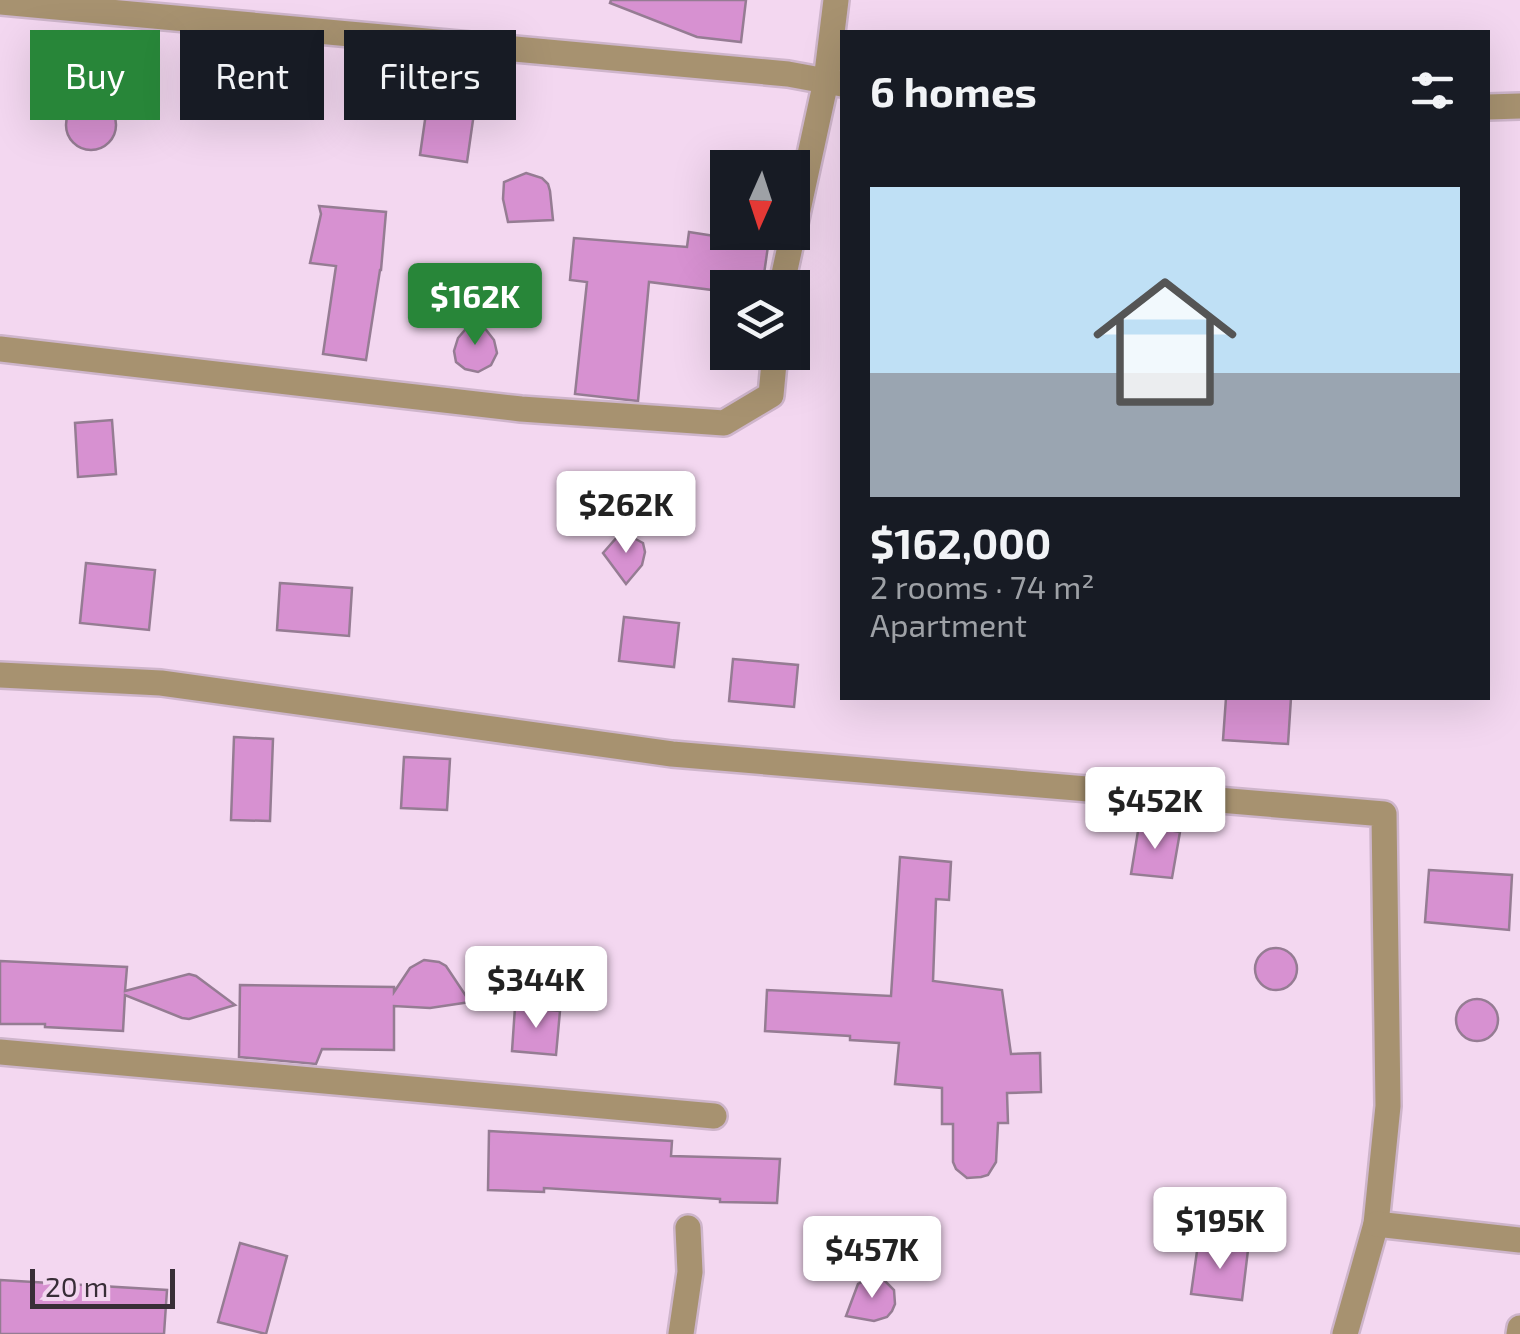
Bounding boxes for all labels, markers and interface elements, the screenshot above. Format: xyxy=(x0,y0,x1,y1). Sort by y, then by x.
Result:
chip: Buy xyxy=(30,30,160,120)
chip: Rent xyxy=(180,30,324,120)
chip: Filters xyxy=(344,30,516,120)
icon: filters xyxy=(1405,63,1460,118)
text: 6 homes xyxy=(870,65,1037,115)
north arrow xyxy=(710,150,810,250)
map controls xyxy=(710,150,810,370)
icon: home xyxy=(1075,252,1255,432)
pin: $162K xyxy=(405,263,545,348)
button: layers xyxy=(710,270,810,370)
text: $162K xyxy=(430,276,520,314)
pin: $262K xyxy=(556,471,696,556)
text: $262K xyxy=(579,484,673,522)
text: $162,000 xyxy=(870,517,1051,567)
text: 2 rooms · 74 m² xyxy=(870,567,1094,605)
text: Apartment xyxy=(870,605,1027,643)
pin: $452K xyxy=(1085,767,1225,852)
text: $452K xyxy=(1107,780,1203,818)
pin: $344K xyxy=(466,946,606,1031)
text: $344K xyxy=(487,959,585,997)
pin: $195K xyxy=(1150,1187,1290,1272)
text: $195K xyxy=(1175,1200,1265,1238)
pin: $457K xyxy=(802,1216,942,1301)
text: $457K xyxy=(825,1229,919,1267)
scale bar xyxy=(30,1264,175,1308)
text: 20 m xyxy=(45,1269,108,1303)

